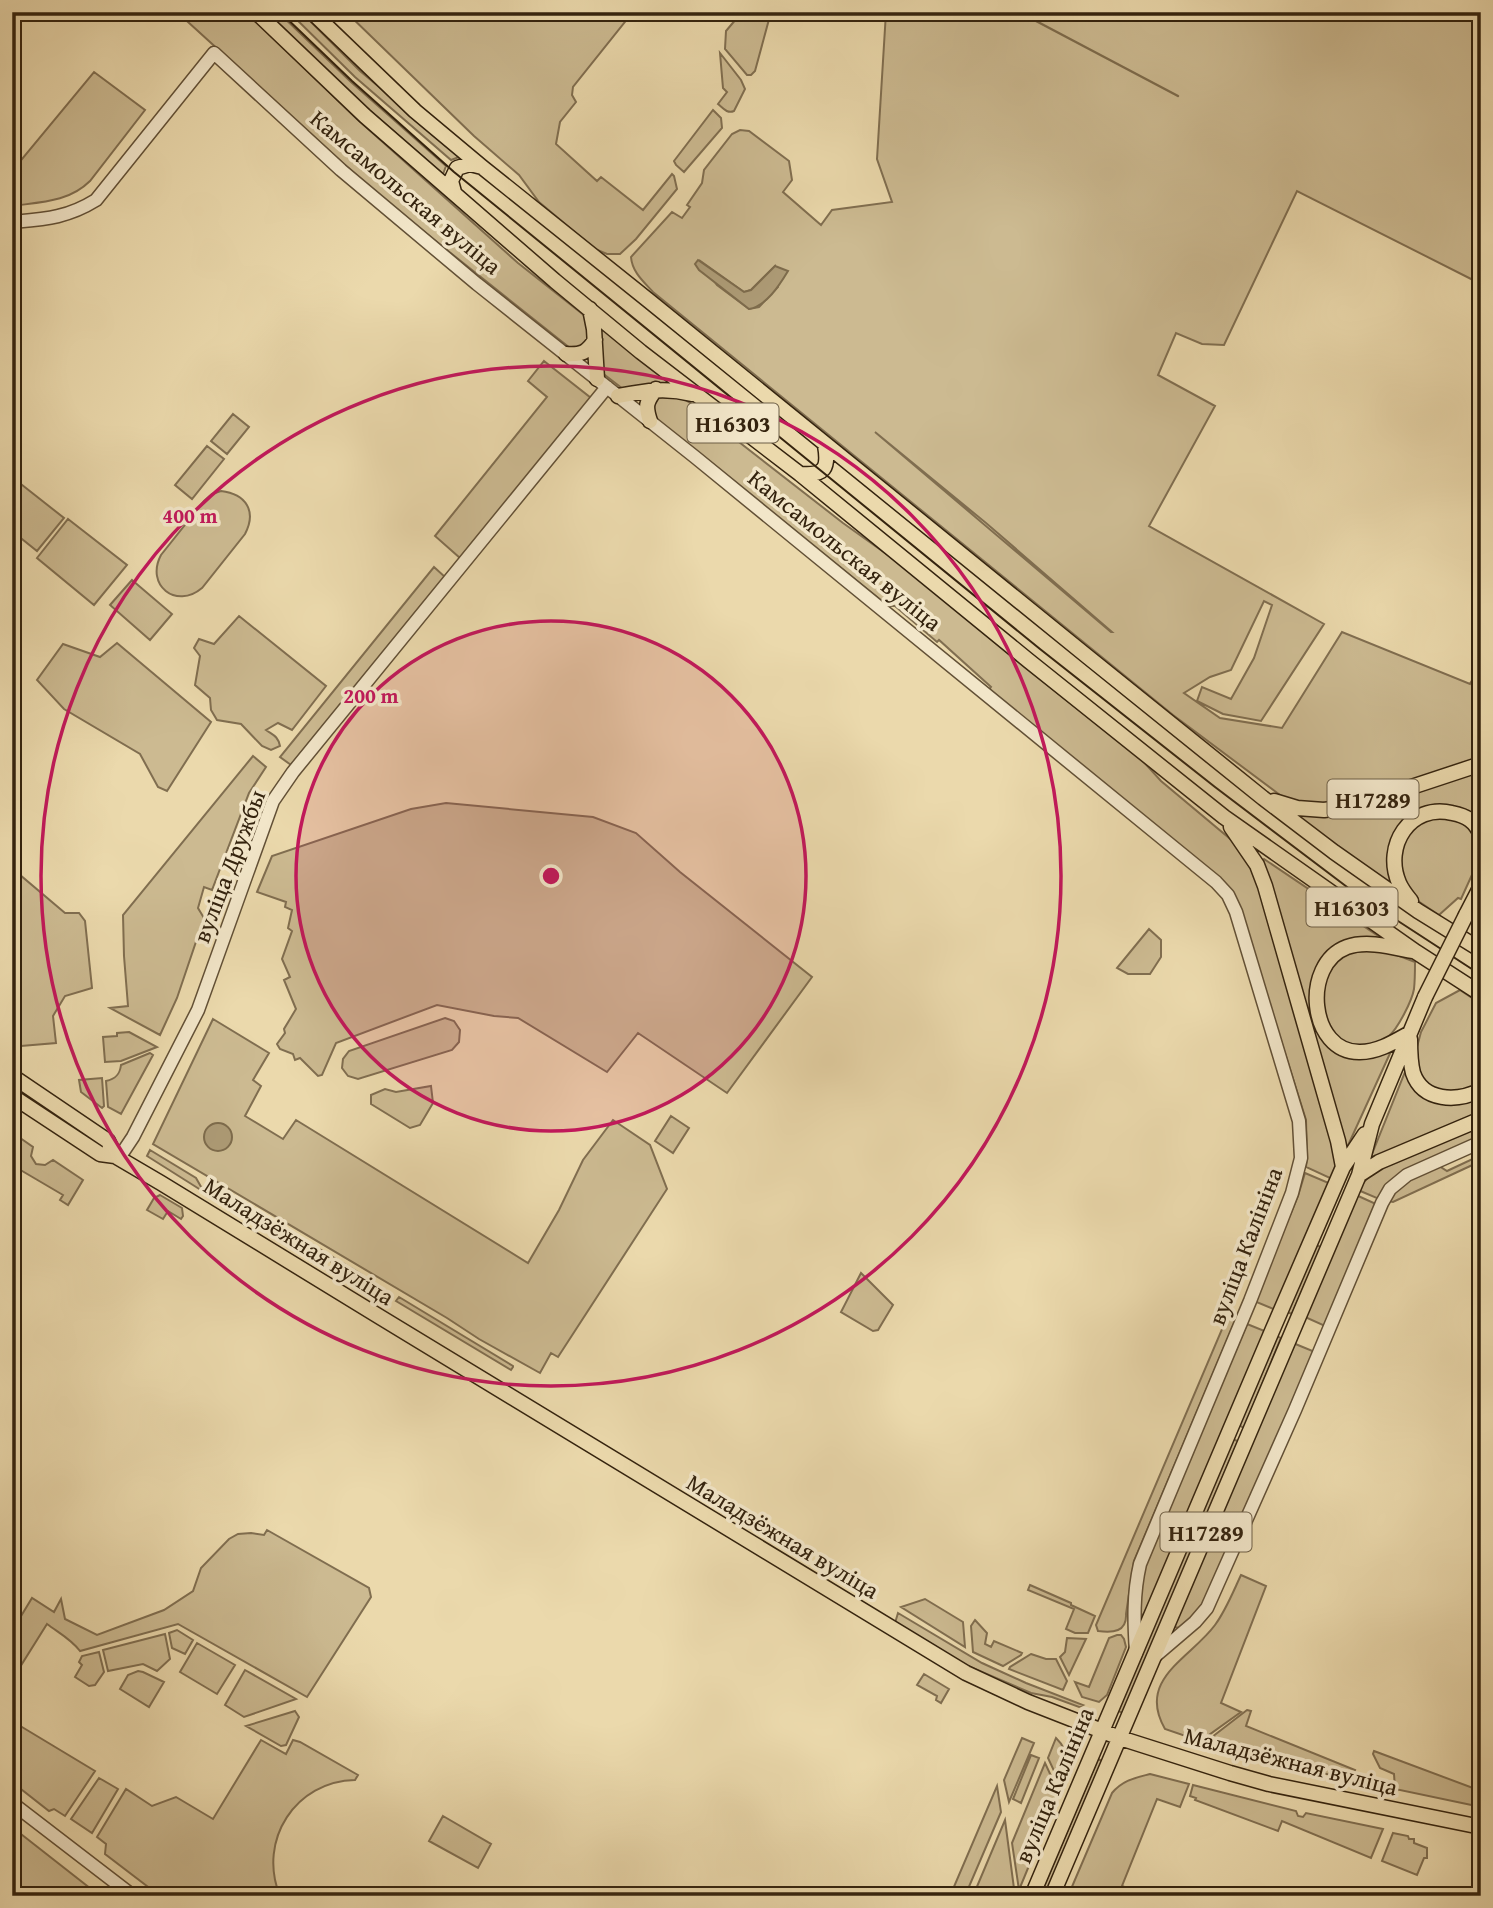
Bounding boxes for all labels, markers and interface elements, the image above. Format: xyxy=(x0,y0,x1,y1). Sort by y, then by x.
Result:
street label: Камсамольская вуліца xyxy=(303,101,510,283)
road number: Н16303 xyxy=(688,404,778,442)
street label: Камсамольская вуліца xyxy=(741,461,950,640)
text: 400 m xyxy=(162,500,218,531)
text: 200 m xyxy=(343,680,399,711)
road number: Н17289 xyxy=(1328,779,1418,818)
street label: вуліца Дружбы xyxy=(184,784,274,948)
centre of rings xyxy=(539,864,563,888)
road number: Н16303 xyxy=(1306,888,1398,926)
street label: вуліца Калініна xyxy=(1199,1162,1291,1330)
street label: Маладзёжная вуліца xyxy=(197,1168,402,1314)
street label: Маладзёжная вуліца xyxy=(680,1465,886,1608)
road number: Н17289 xyxy=(1160,1512,1252,1552)
street label: вуліца Калініна xyxy=(1005,1701,1103,1868)
street label: Маладзёжная вуліца xyxy=(1181,1718,1402,1805)

